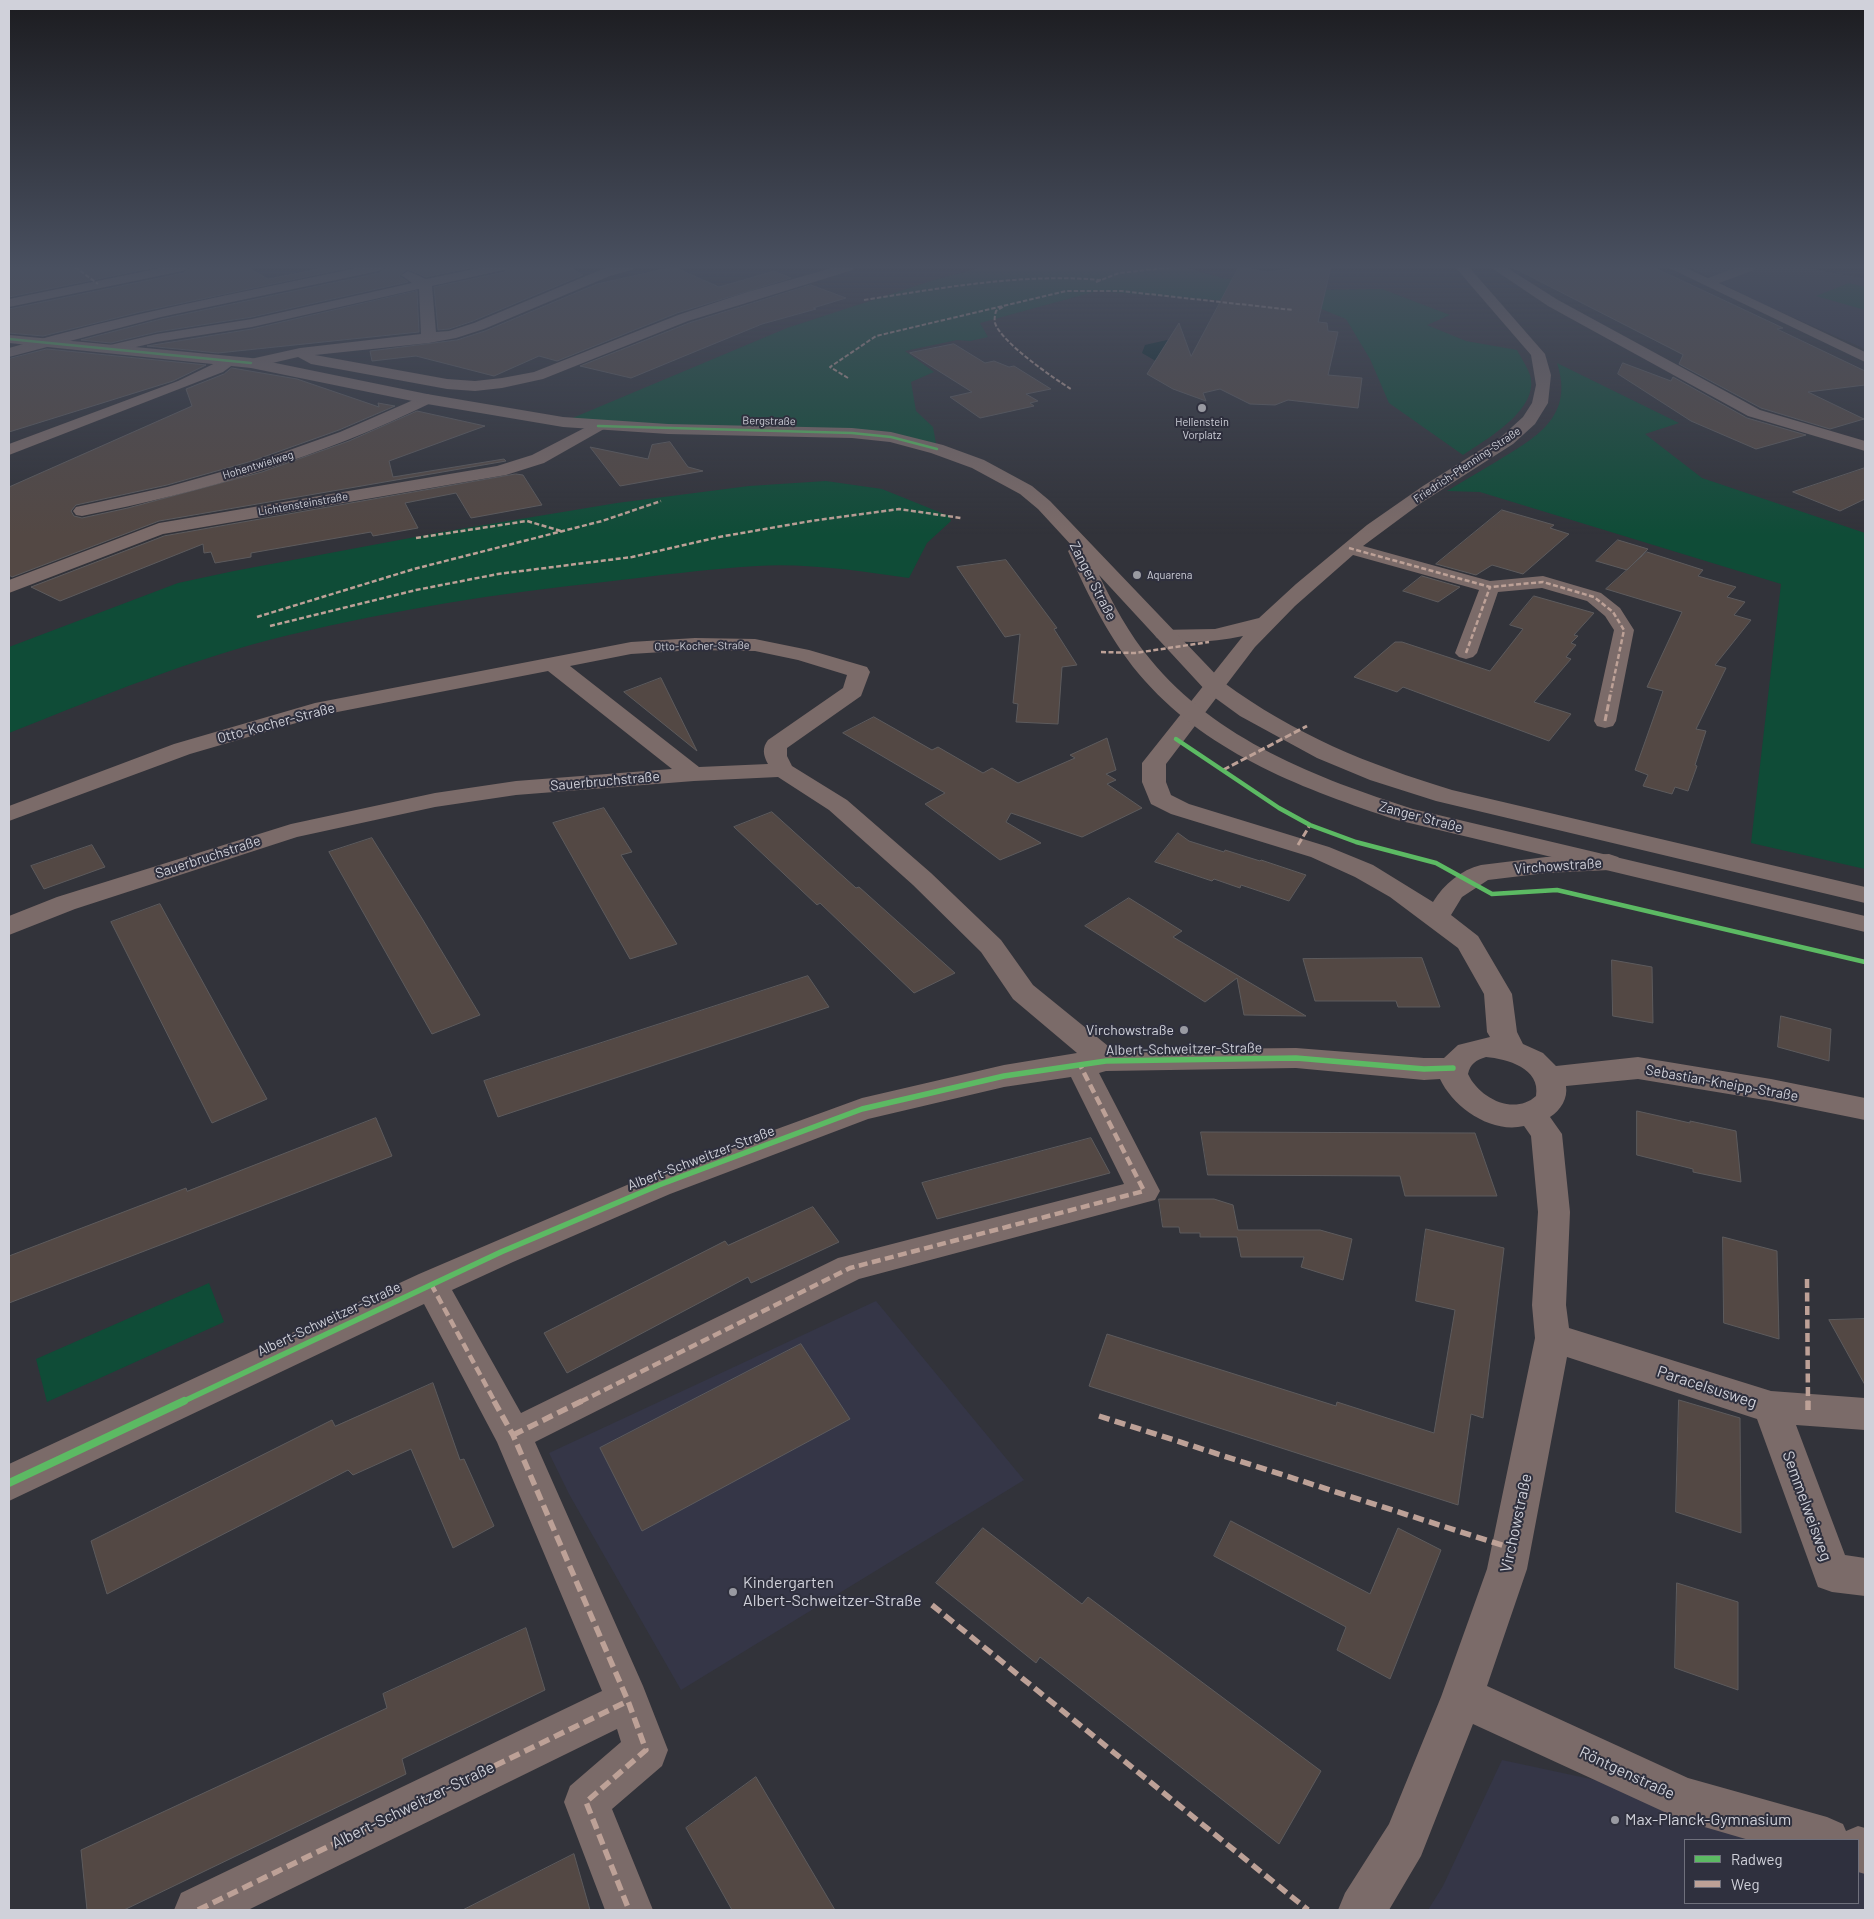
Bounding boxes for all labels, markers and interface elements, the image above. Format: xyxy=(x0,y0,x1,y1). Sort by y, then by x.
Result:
marker: Hellenstein Vorplatz xyxy=(1196,402,1208,414)
street label: Bergstraße xyxy=(742,414,796,428)
place label: Hellenstein Vorplatz xyxy=(1175,415,1229,441)
street label: Friedrich-Pfenning-Straße xyxy=(1411,424,1523,506)
street label: Hohentwielweg xyxy=(221,448,295,482)
street label: Lichtensteinstraße xyxy=(257,490,349,518)
street label: Zanger Straße xyxy=(1066,539,1120,623)
place label: Aquarena xyxy=(1147,568,1192,582)
marker: Aquarena xyxy=(1131,569,1143,581)
street label: Otto-Kocher-Straße xyxy=(654,639,750,653)
street label: Otto-Kocher-Straße xyxy=(215,699,337,747)
street label: Sauerbruchstraße xyxy=(550,768,660,794)
street label: Zanger Straße xyxy=(1377,798,1465,836)
street label: Sauerbruchstraße xyxy=(153,832,263,882)
street label: Virchowstraße xyxy=(1514,855,1602,877)
place label: Virchowstraße xyxy=(1086,1022,1174,1038)
marker: Virchowstraße xyxy=(1178,1024,1190,1036)
street label: Albert-Schweitzer-Straße xyxy=(1106,1039,1262,1059)
street label: Sebastian-Kneipp-Straße xyxy=(1644,1061,1800,1105)
street label: Albert-Schweitzer-Straße xyxy=(625,1122,777,1194)
street label: Albert-Schweitzer-Straße xyxy=(255,1278,403,1360)
street label: Paracelsusweg xyxy=(1655,1362,1759,1412)
street label: Semmelweisweg xyxy=(1778,1448,1836,1564)
street label: Virchowstraße xyxy=(1496,1472,1536,1574)
place label: Kindergarten Albert-Schweitzer-Straße xyxy=(743,1573,922,1611)
marker: Kindergarten Albert-Schweitzer-Straße xyxy=(727,1586,739,1598)
street label: Röntgenstraße xyxy=(1576,1742,1678,1804)
street label: Albert-Schweitzer-Straße xyxy=(329,1757,497,1853)
place label: Max-Planck-Gymnasium xyxy=(1625,1810,1791,1830)
marker: Max-Planck-Gymnasium xyxy=(1609,1814,1621,1826)
legend xyxy=(1684,1839,1859,1904)
text: Radweg xyxy=(1731,1850,1783,1868)
text: Weg xyxy=(1731,1875,1759,1893)

